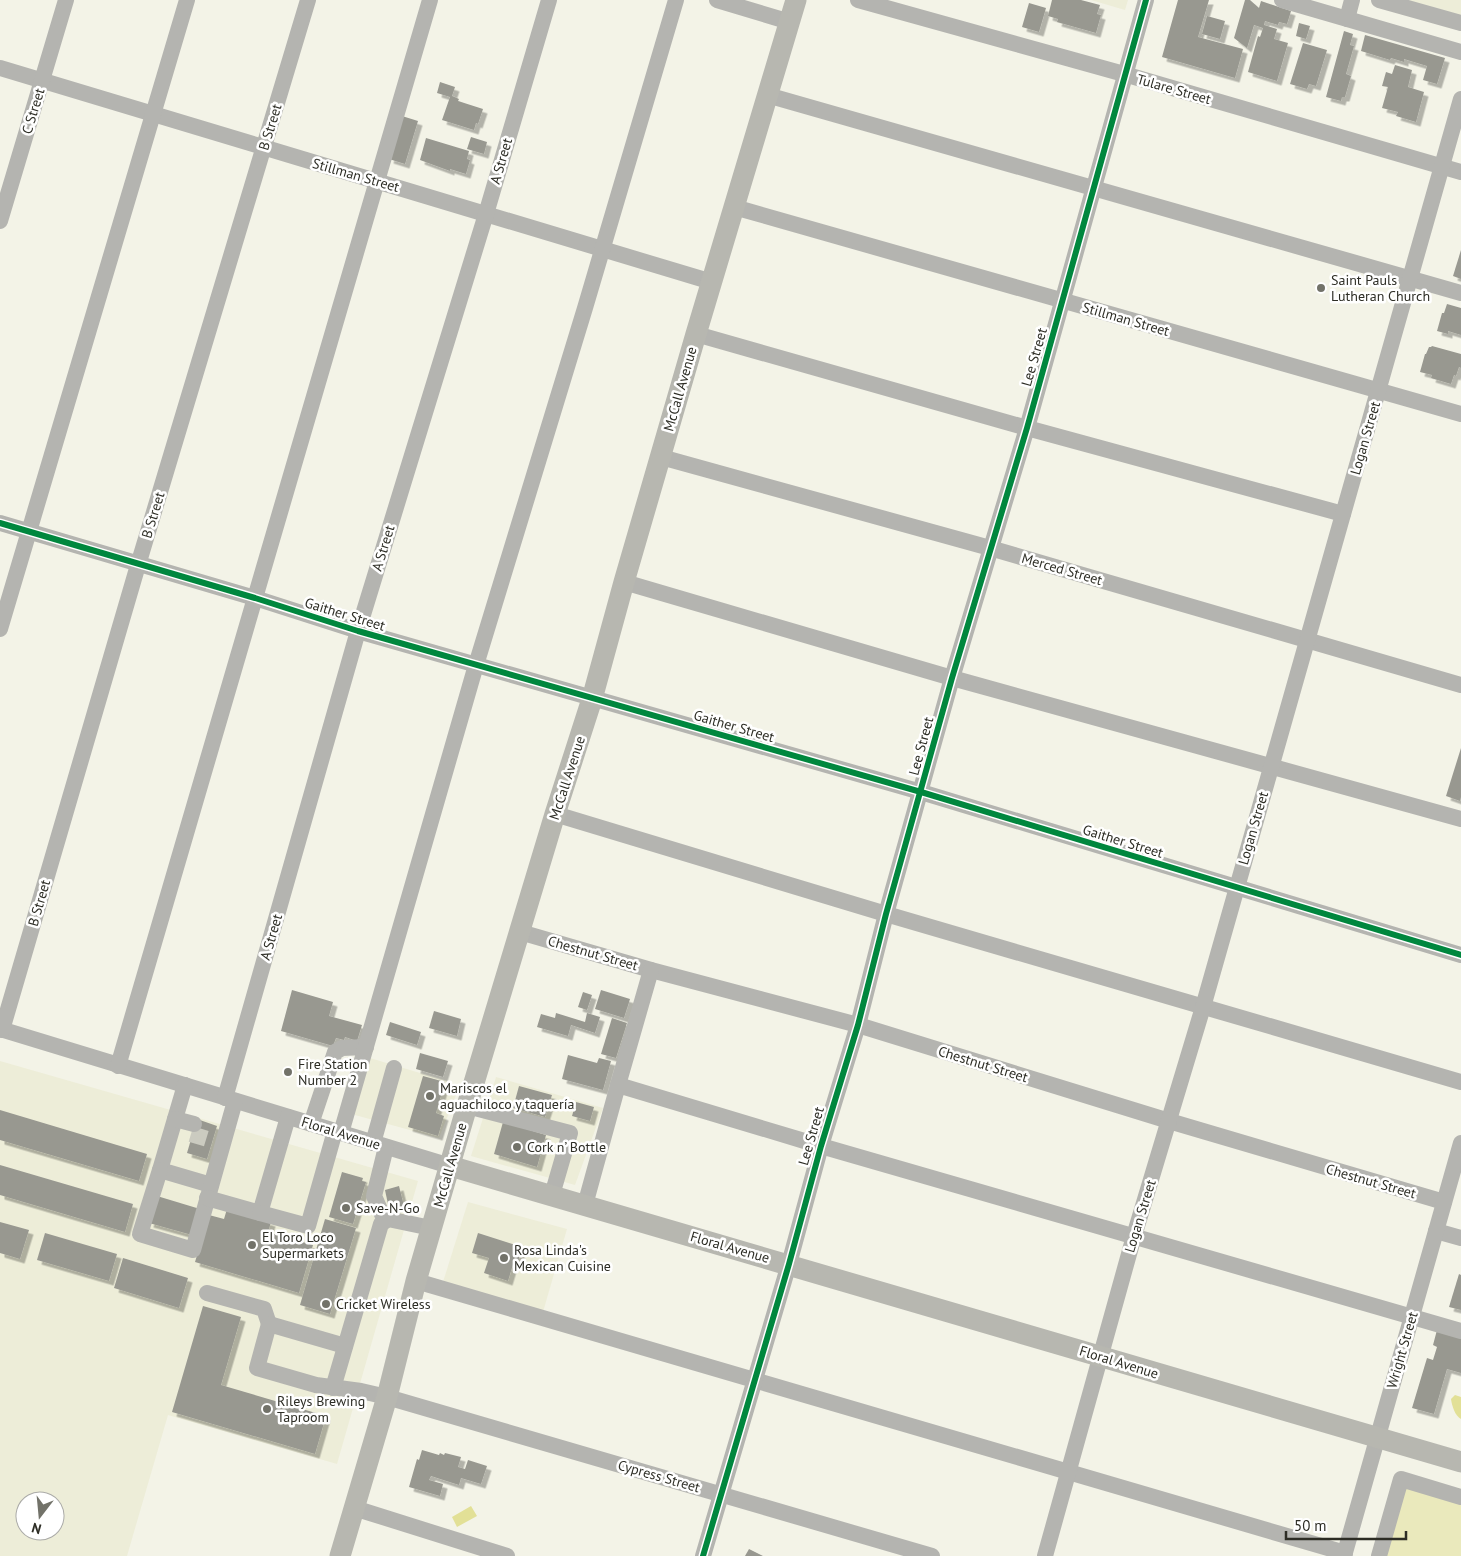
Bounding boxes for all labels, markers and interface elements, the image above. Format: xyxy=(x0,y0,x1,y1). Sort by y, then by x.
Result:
street label: Tulare Street xyxy=(1135,70,1213,108)
street label: C Street xyxy=(18,86,49,136)
street label: B Street xyxy=(254,101,286,152)
street label: A Street xyxy=(486,136,516,186)
street label: Stillman Street xyxy=(310,154,402,196)
place label: Saint Pauls Lutheran Church xyxy=(1331,271,1430,305)
marker: Saint Pauls Lutheran Church xyxy=(1315,282,1327,294)
street label: Stillman Street xyxy=(1080,298,1172,340)
street label: Lee Street xyxy=(1017,325,1051,388)
street label: McCall Avenue xyxy=(659,345,701,433)
street label: Logan Street xyxy=(1346,399,1384,477)
street label: B Street xyxy=(137,489,169,540)
street label: A Street xyxy=(368,523,399,573)
street label: Merced Street xyxy=(1020,549,1105,589)
street label: Gaither Street xyxy=(303,593,388,635)
street label: Gaither Street xyxy=(692,706,777,746)
street label: Lee Street xyxy=(905,714,938,777)
street label: McCall Avenue xyxy=(545,734,589,822)
street label: Logan Street xyxy=(1234,789,1272,867)
street label: Gaither Street xyxy=(1081,820,1166,862)
street label: B Street xyxy=(24,877,54,928)
street label: A Street xyxy=(256,912,286,962)
street label: Chestnut Street xyxy=(546,932,640,975)
street label: Chestnut Street xyxy=(936,1042,1030,1086)
place label: Fire Station Number 2 xyxy=(298,1055,367,1089)
marker: Fire Station Number 2 xyxy=(282,1066,294,1078)
place label: Mariscos el aguachiloco y taquería xyxy=(440,1079,574,1113)
marker: Mariscos el aguachiloco y taquería xyxy=(424,1090,436,1102)
street label: Lee Street xyxy=(794,1104,828,1167)
street label: Floral Avenue xyxy=(299,1112,383,1154)
street label: McCall Avenue xyxy=(429,1121,471,1209)
place label: Cork n’ Bottle xyxy=(527,1138,606,1156)
marker: Cork n’ Bottle xyxy=(511,1141,523,1153)
street label: Chestnut Street xyxy=(1324,1160,1418,1203)
street label: Logan Street xyxy=(1120,1177,1160,1255)
place label: Save-N-Go xyxy=(356,1199,420,1217)
marker: Save-N-Go xyxy=(340,1202,352,1214)
street label: Floral Avenue xyxy=(688,1227,772,1267)
place label: El Toro Loco Supermarkets xyxy=(262,1228,344,1262)
marker: El Toro Loco Supermarkets xyxy=(246,1239,258,1251)
place label: Rosa Linda's Mexican Cuisine xyxy=(514,1241,611,1275)
marker: Rosa Linda's Mexican Cuisine xyxy=(498,1252,510,1264)
place label: Cricket Wireless xyxy=(336,1295,431,1313)
marker: Cricket Wireless xyxy=(320,1298,332,1310)
street label: Wright Street xyxy=(1382,1309,1422,1390)
street label: Floral Avenue xyxy=(1077,1341,1161,1383)
place label: Rileys Brewing Taproom xyxy=(277,1392,365,1426)
marker: Rileys Brewing Taproom xyxy=(261,1403,273,1415)
street label: Cypress Street xyxy=(616,1456,702,1496)
north arrow xyxy=(15,1491,65,1541)
scale bar xyxy=(1286,1508,1406,1540)
text: 50 m xyxy=(1294,1516,1327,1535)
text: N xyxy=(30,1519,43,1538)

